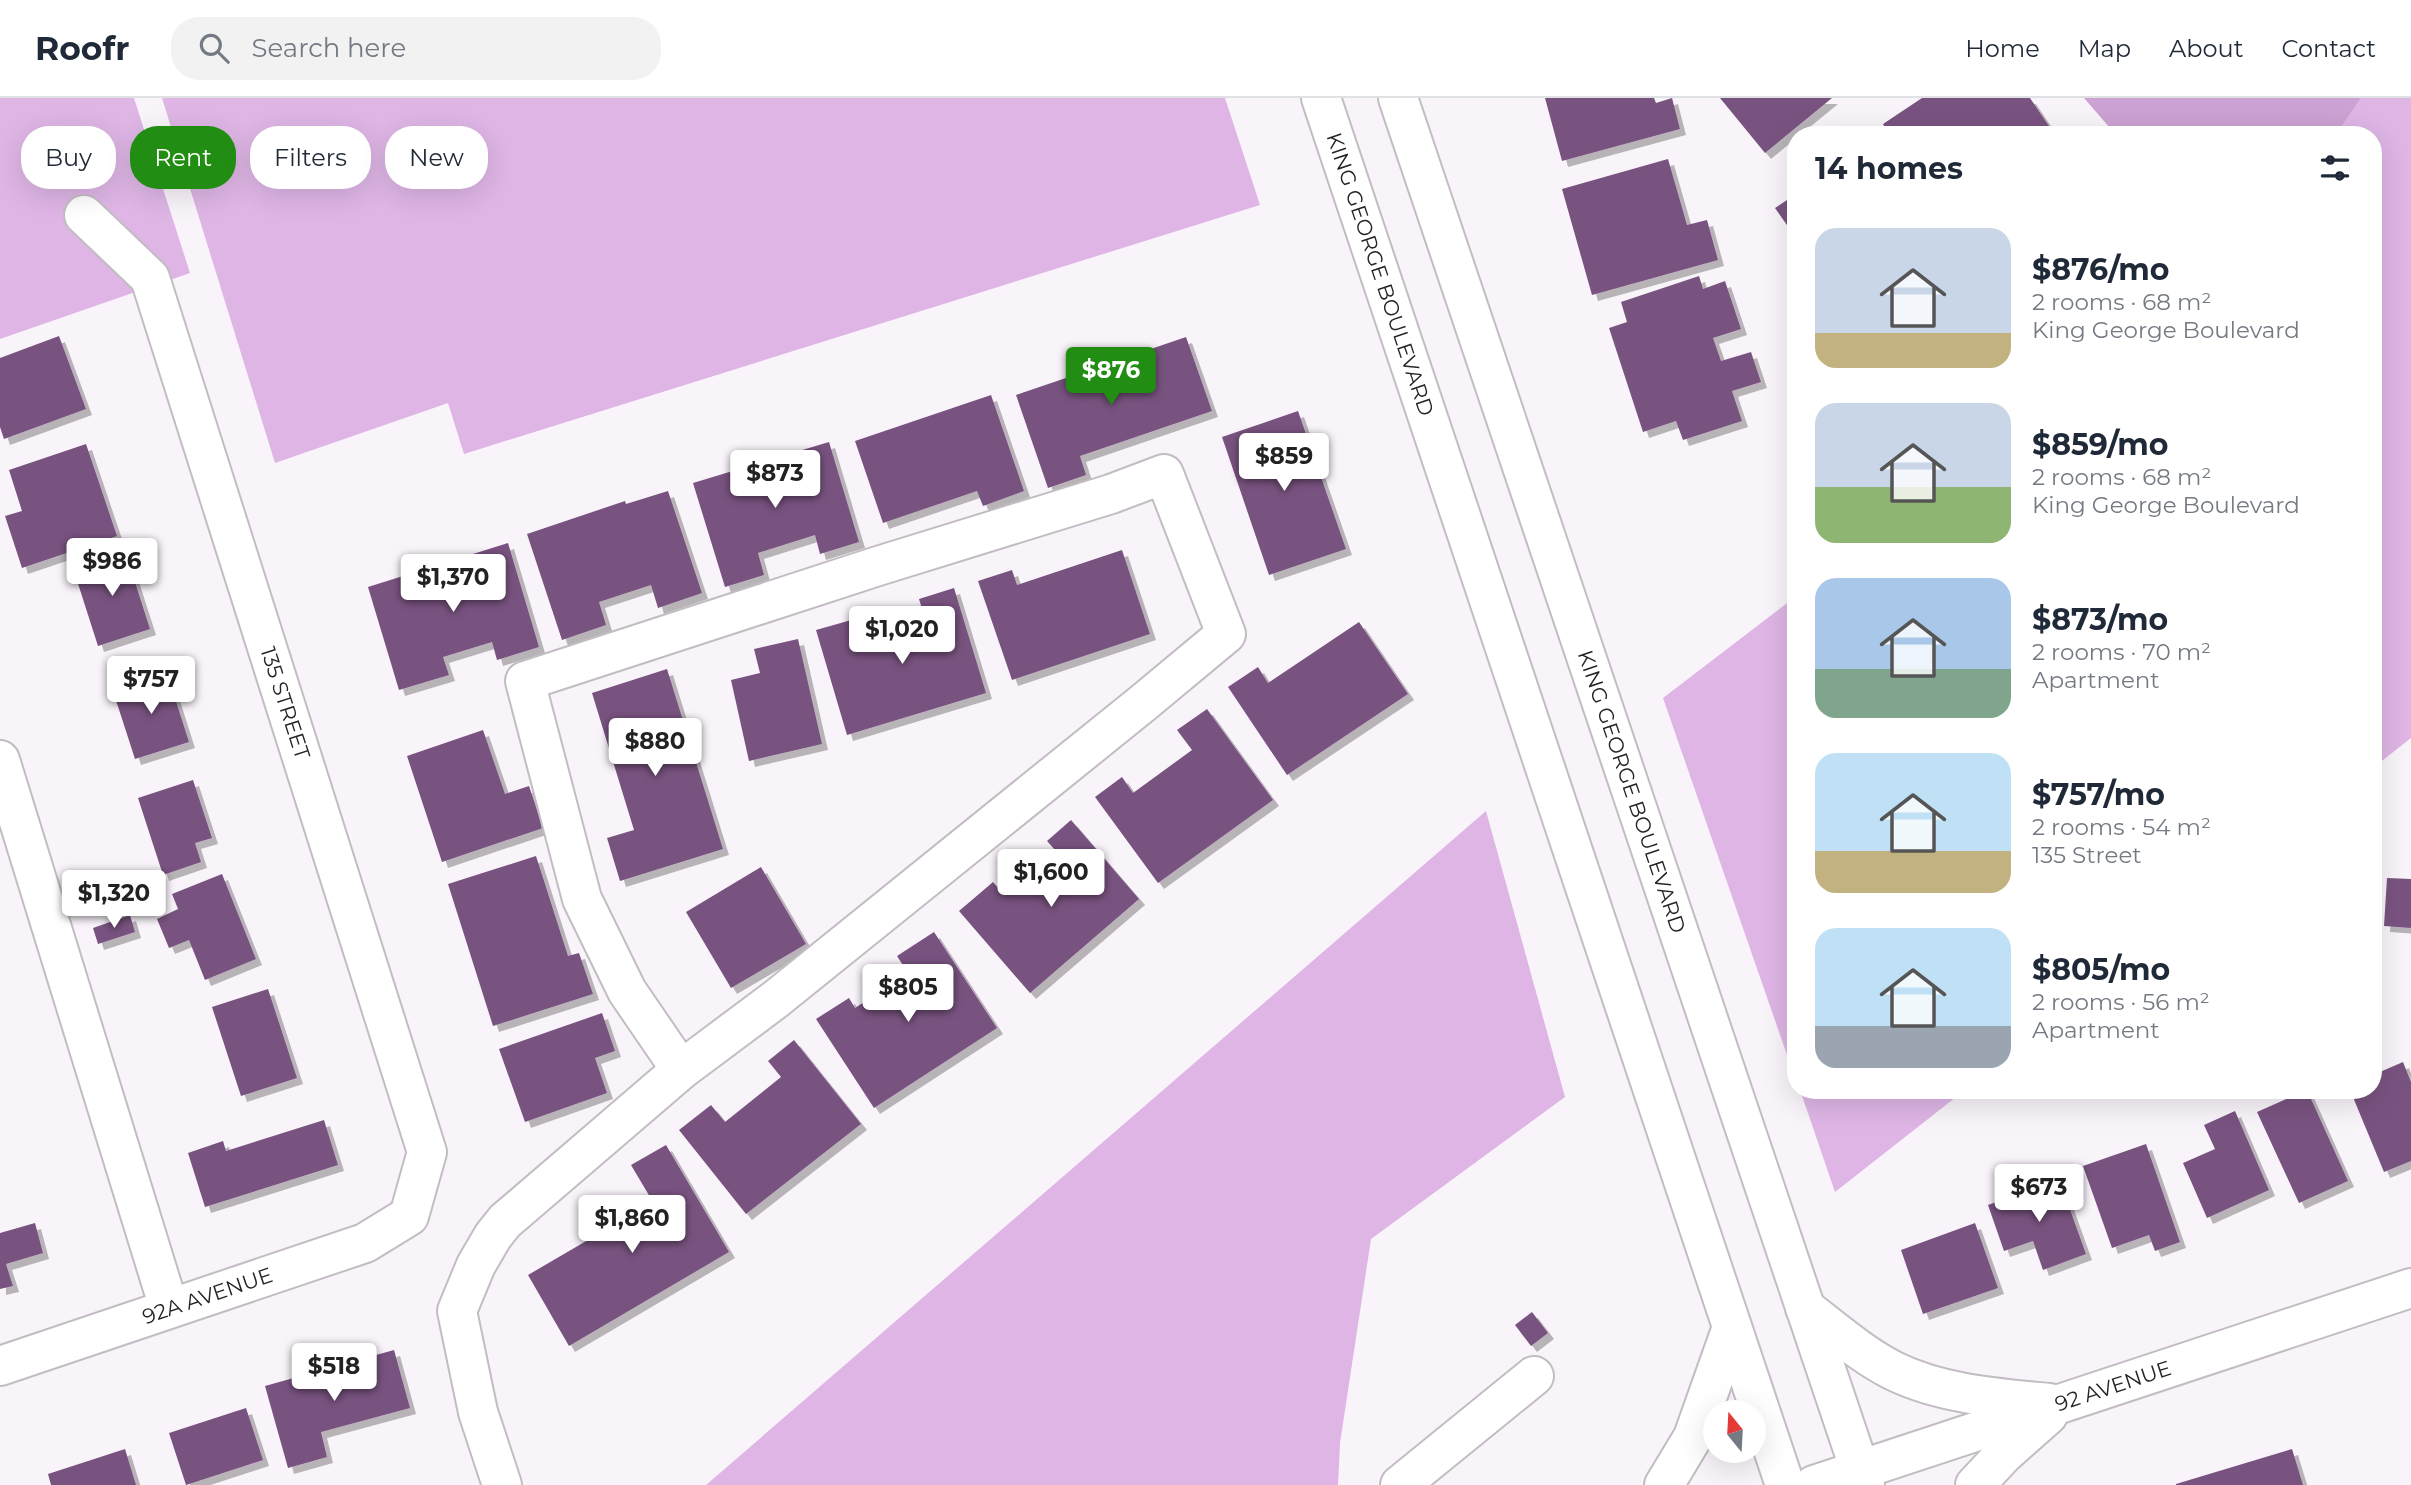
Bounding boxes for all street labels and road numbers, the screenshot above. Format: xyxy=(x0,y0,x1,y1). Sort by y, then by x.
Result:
street label: KING GEORGE BOULEVARD xyxy=(1322,130,1439,419)
street label: 135 STREET xyxy=(256,643,315,762)
street label: KING GEORGE BOULEVARD xyxy=(1573,647,1691,936)
street label: 92A AVENUE xyxy=(139,1262,276,1329)
street label: 92 AVENUE xyxy=(2052,1355,2174,1417)

